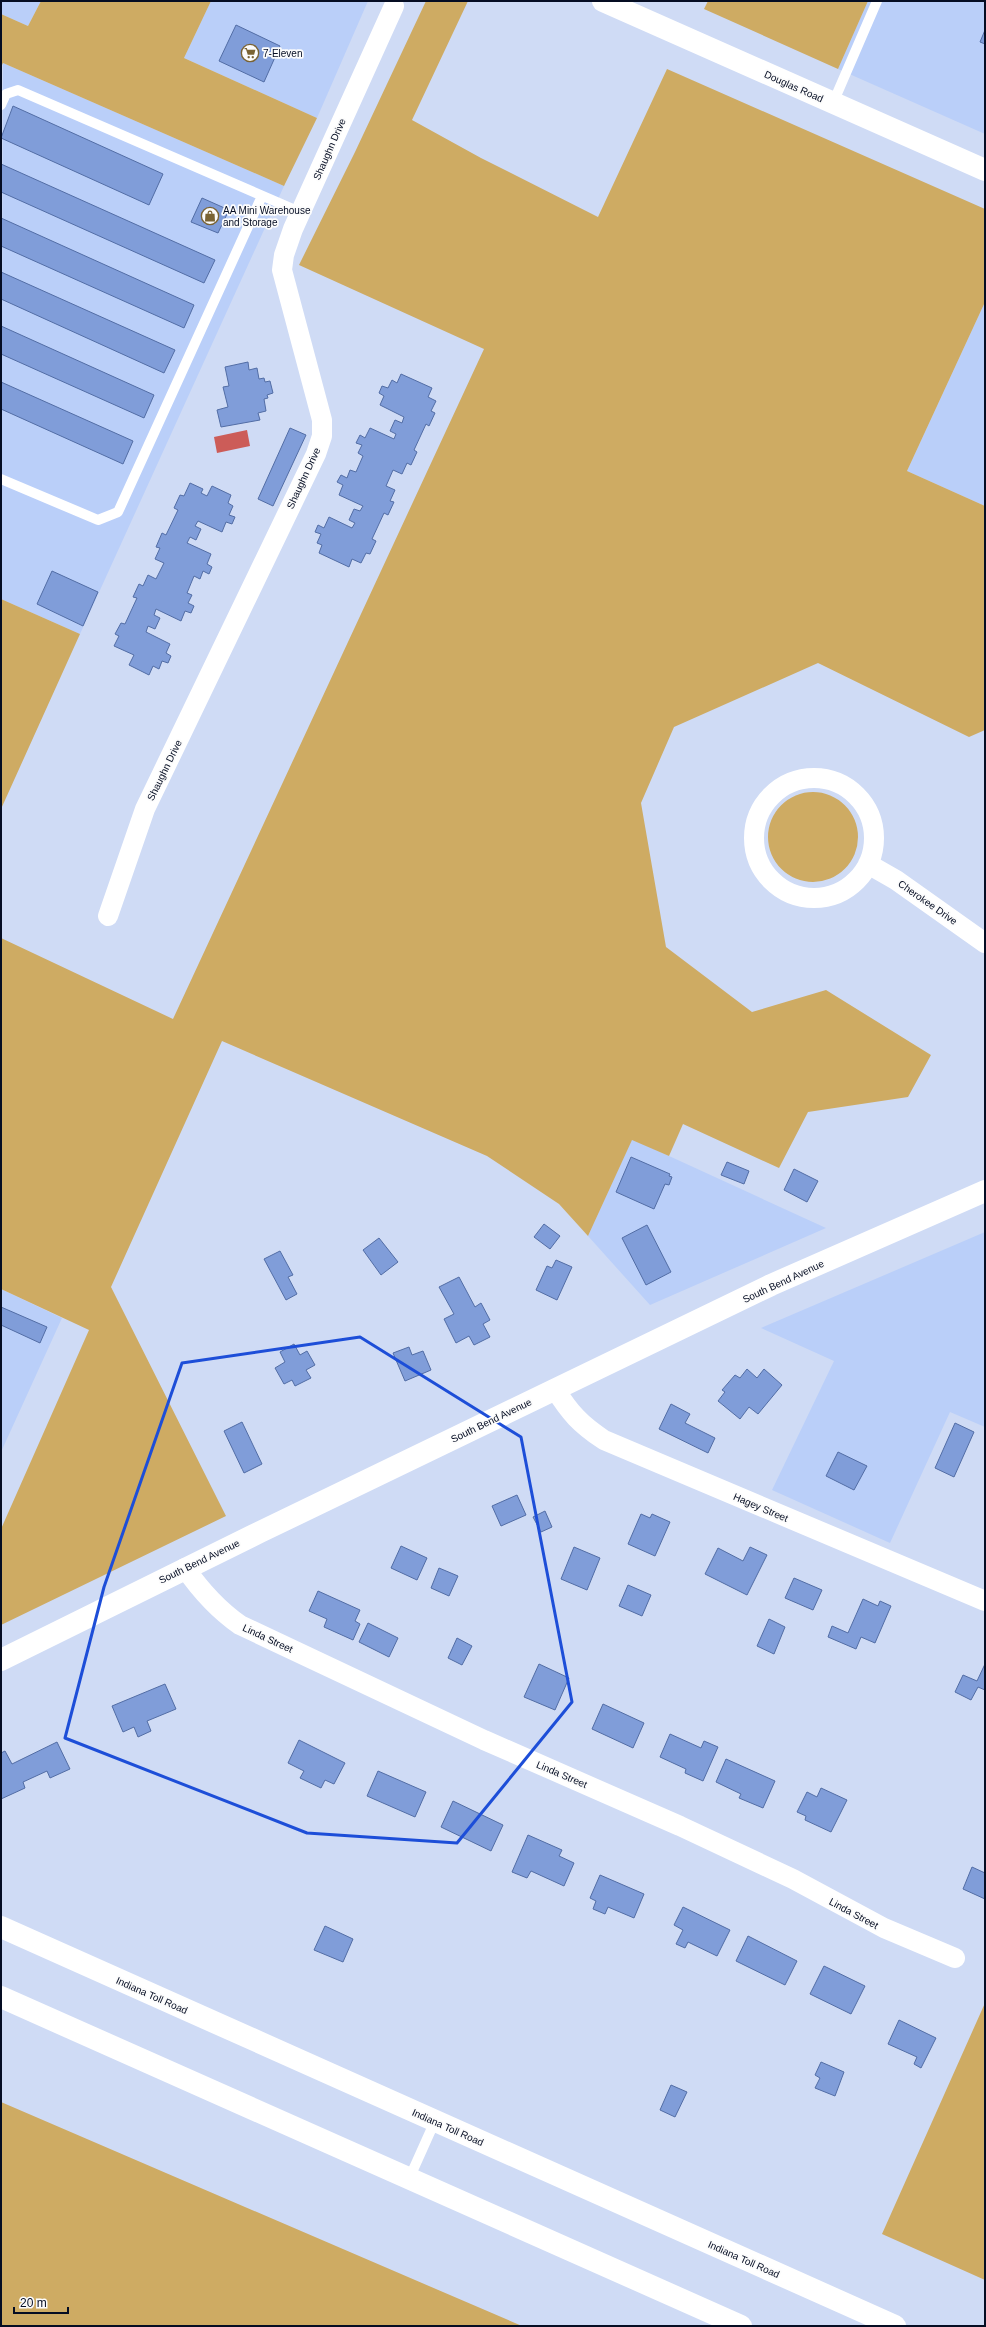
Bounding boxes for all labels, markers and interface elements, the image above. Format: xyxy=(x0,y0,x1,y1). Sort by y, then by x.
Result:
supermarket icon: 7-Eleven xyxy=(240,43,260,63)
place label: 7-Eleven xyxy=(263,48,302,59)
street label: Douglas Road xyxy=(763,69,825,104)
street label: Shaughn Drive xyxy=(311,116,348,182)
place label: AA Mini Warehouse and Storage xyxy=(223,205,311,228)
shop icon: AA Mini Warehouse and Storage xyxy=(200,206,220,226)
street label: Shaughn Drive xyxy=(284,446,323,511)
street label: Shaughn Drive xyxy=(145,738,184,802)
street label: Cherokee Drive xyxy=(896,878,960,927)
street label: South Bend Avenue xyxy=(741,1258,826,1305)
street label: South Bend Avenue xyxy=(449,1396,534,1445)
street label: Hagey Street xyxy=(732,1491,790,1524)
street label: South Bend Avenue xyxy=(157,1537,242,1586)
street label: Linda Street xyxy=(241,1622,295,1655)
street label: Linda Street xyxy=(535,1759,589,1790)
street label: Linda Street xyxy=(827,1896,880,1931)
street label: Indiana Toll Road xyxy=(114,1975,189,2016)
street label: Indiana Toll Road xyxy=(410,2107,485,2148)
street label: Indiana Toll Road xyxy=(706,2239,781,2280)
scale bar xyxy=(14,2289,68,2315)
text: 20 m xyxy=(20,2296,47,2310)

